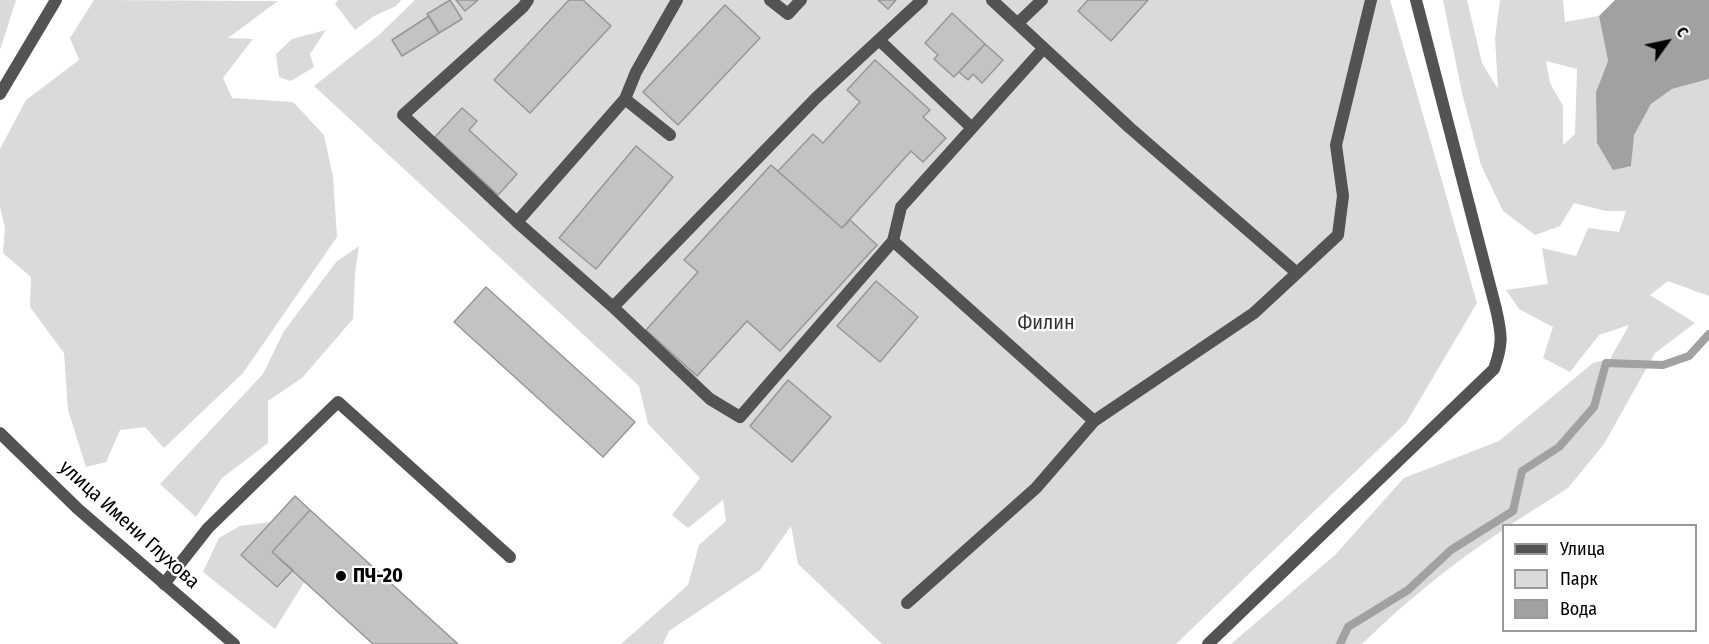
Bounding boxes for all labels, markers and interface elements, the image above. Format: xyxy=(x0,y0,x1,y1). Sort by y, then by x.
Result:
north arrow xyxy=(1637,12,1697,72)
text: С xyxy=(1672,23,1693,41)
park label: Филин xyxy=(1017,311,1075,335)
street label: улица Имени Глухова xyxy=(54,456,204,594)
legend xyxy=(1502,524,1697,632)
text: Улица xyxy=(1560,538,1605,560)
place label: ПЧ-20 xyxy=(353,564,403,588)
text: Парк xyxy=(1560,568,1598,590)
marker: ПЧ-20 xyxy=(334,569,348,583)
text: Вода xyxy=(1560,598,1597,620)

